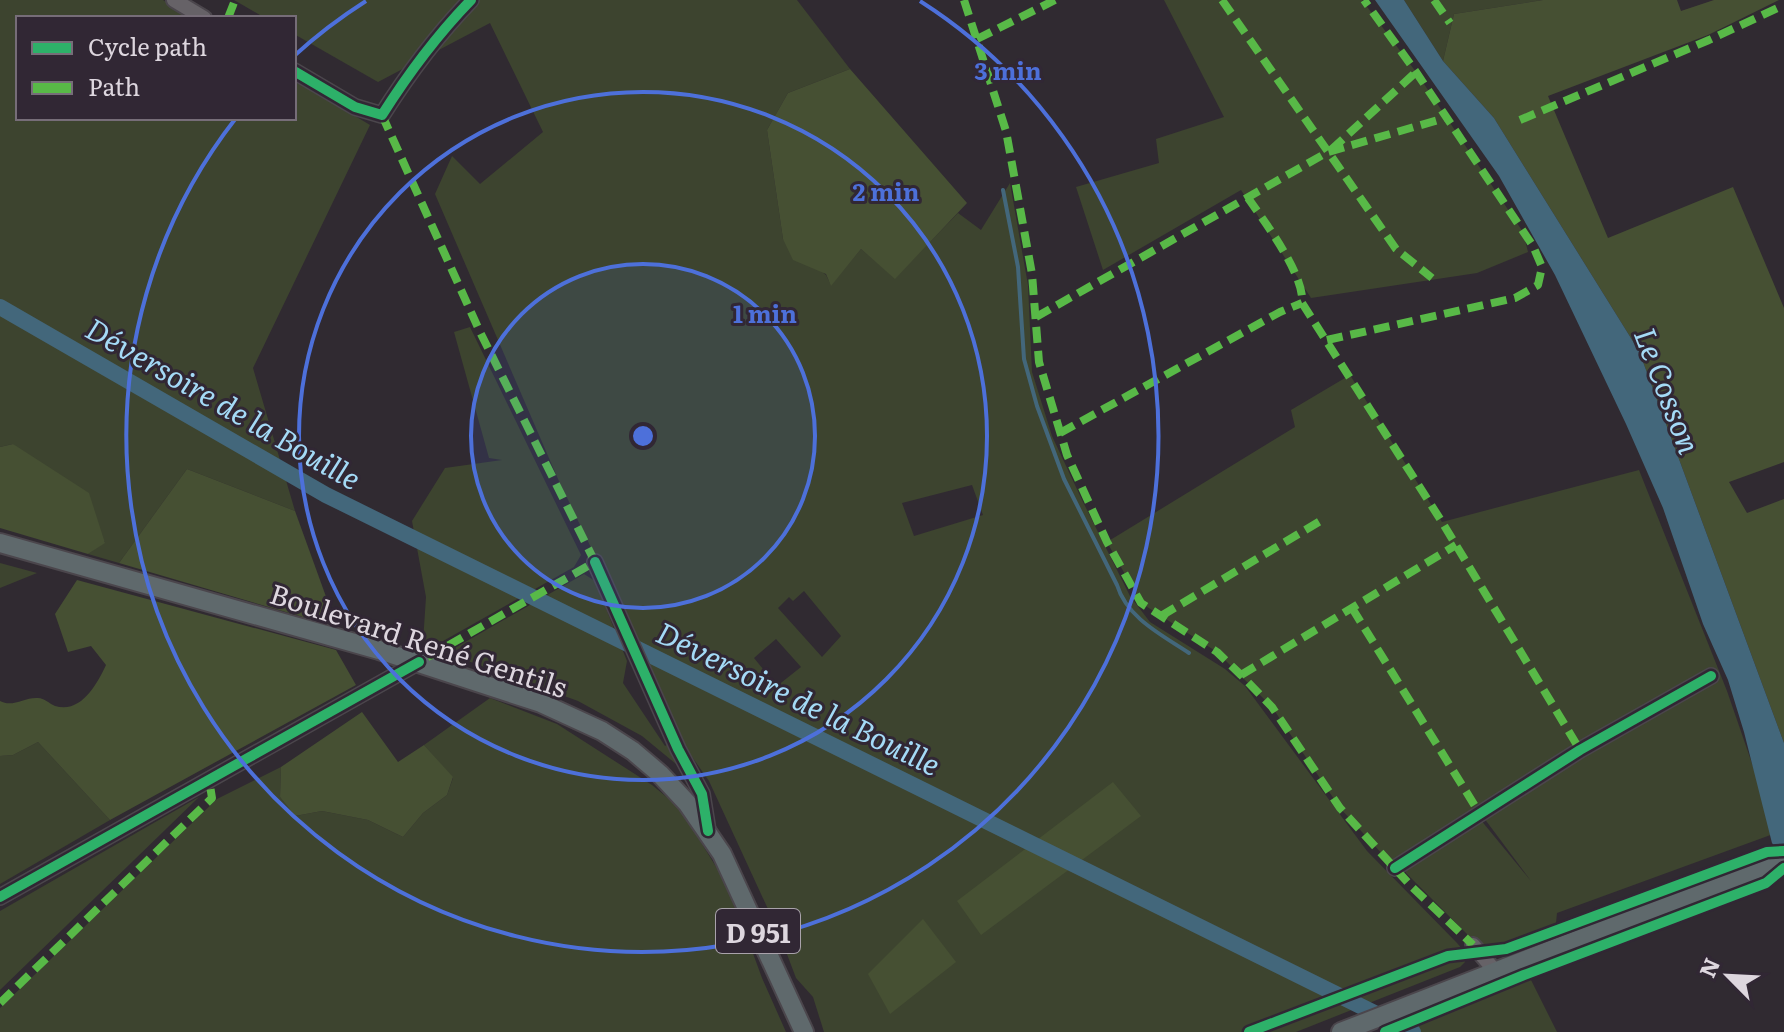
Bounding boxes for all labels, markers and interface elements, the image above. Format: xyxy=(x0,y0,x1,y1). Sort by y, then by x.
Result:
legend xyxy=(16,16,296,120)
text: Cycle path xyxy=(88,28,207,63)
text: 3 min xyxy=(974,52,1042,87)
text: Path xyxy=(88,68,140,103)
text: 2 min xyxy=(852,173,920,208)
text: 1 min xyxy=(733,295,797,330)
water label: Déversoire de la Bouille xyxy=(78,305,370,499)
water label: Le Cosson xyxy=(1625,321,1713,459)
centre of rings xyxy=(629,422,657,450)
street label: Boulevard René Gentils xyxy=(265,571,573,707)
water label: Déversoire de la Bouille xyxy=(649,609,949,785)
road number: D 951 xyxy=(716,909,800,953)
north arrow xyxy=(1688,936,1768,1016)
text: N xyxy=(1690,952,1727,982)

